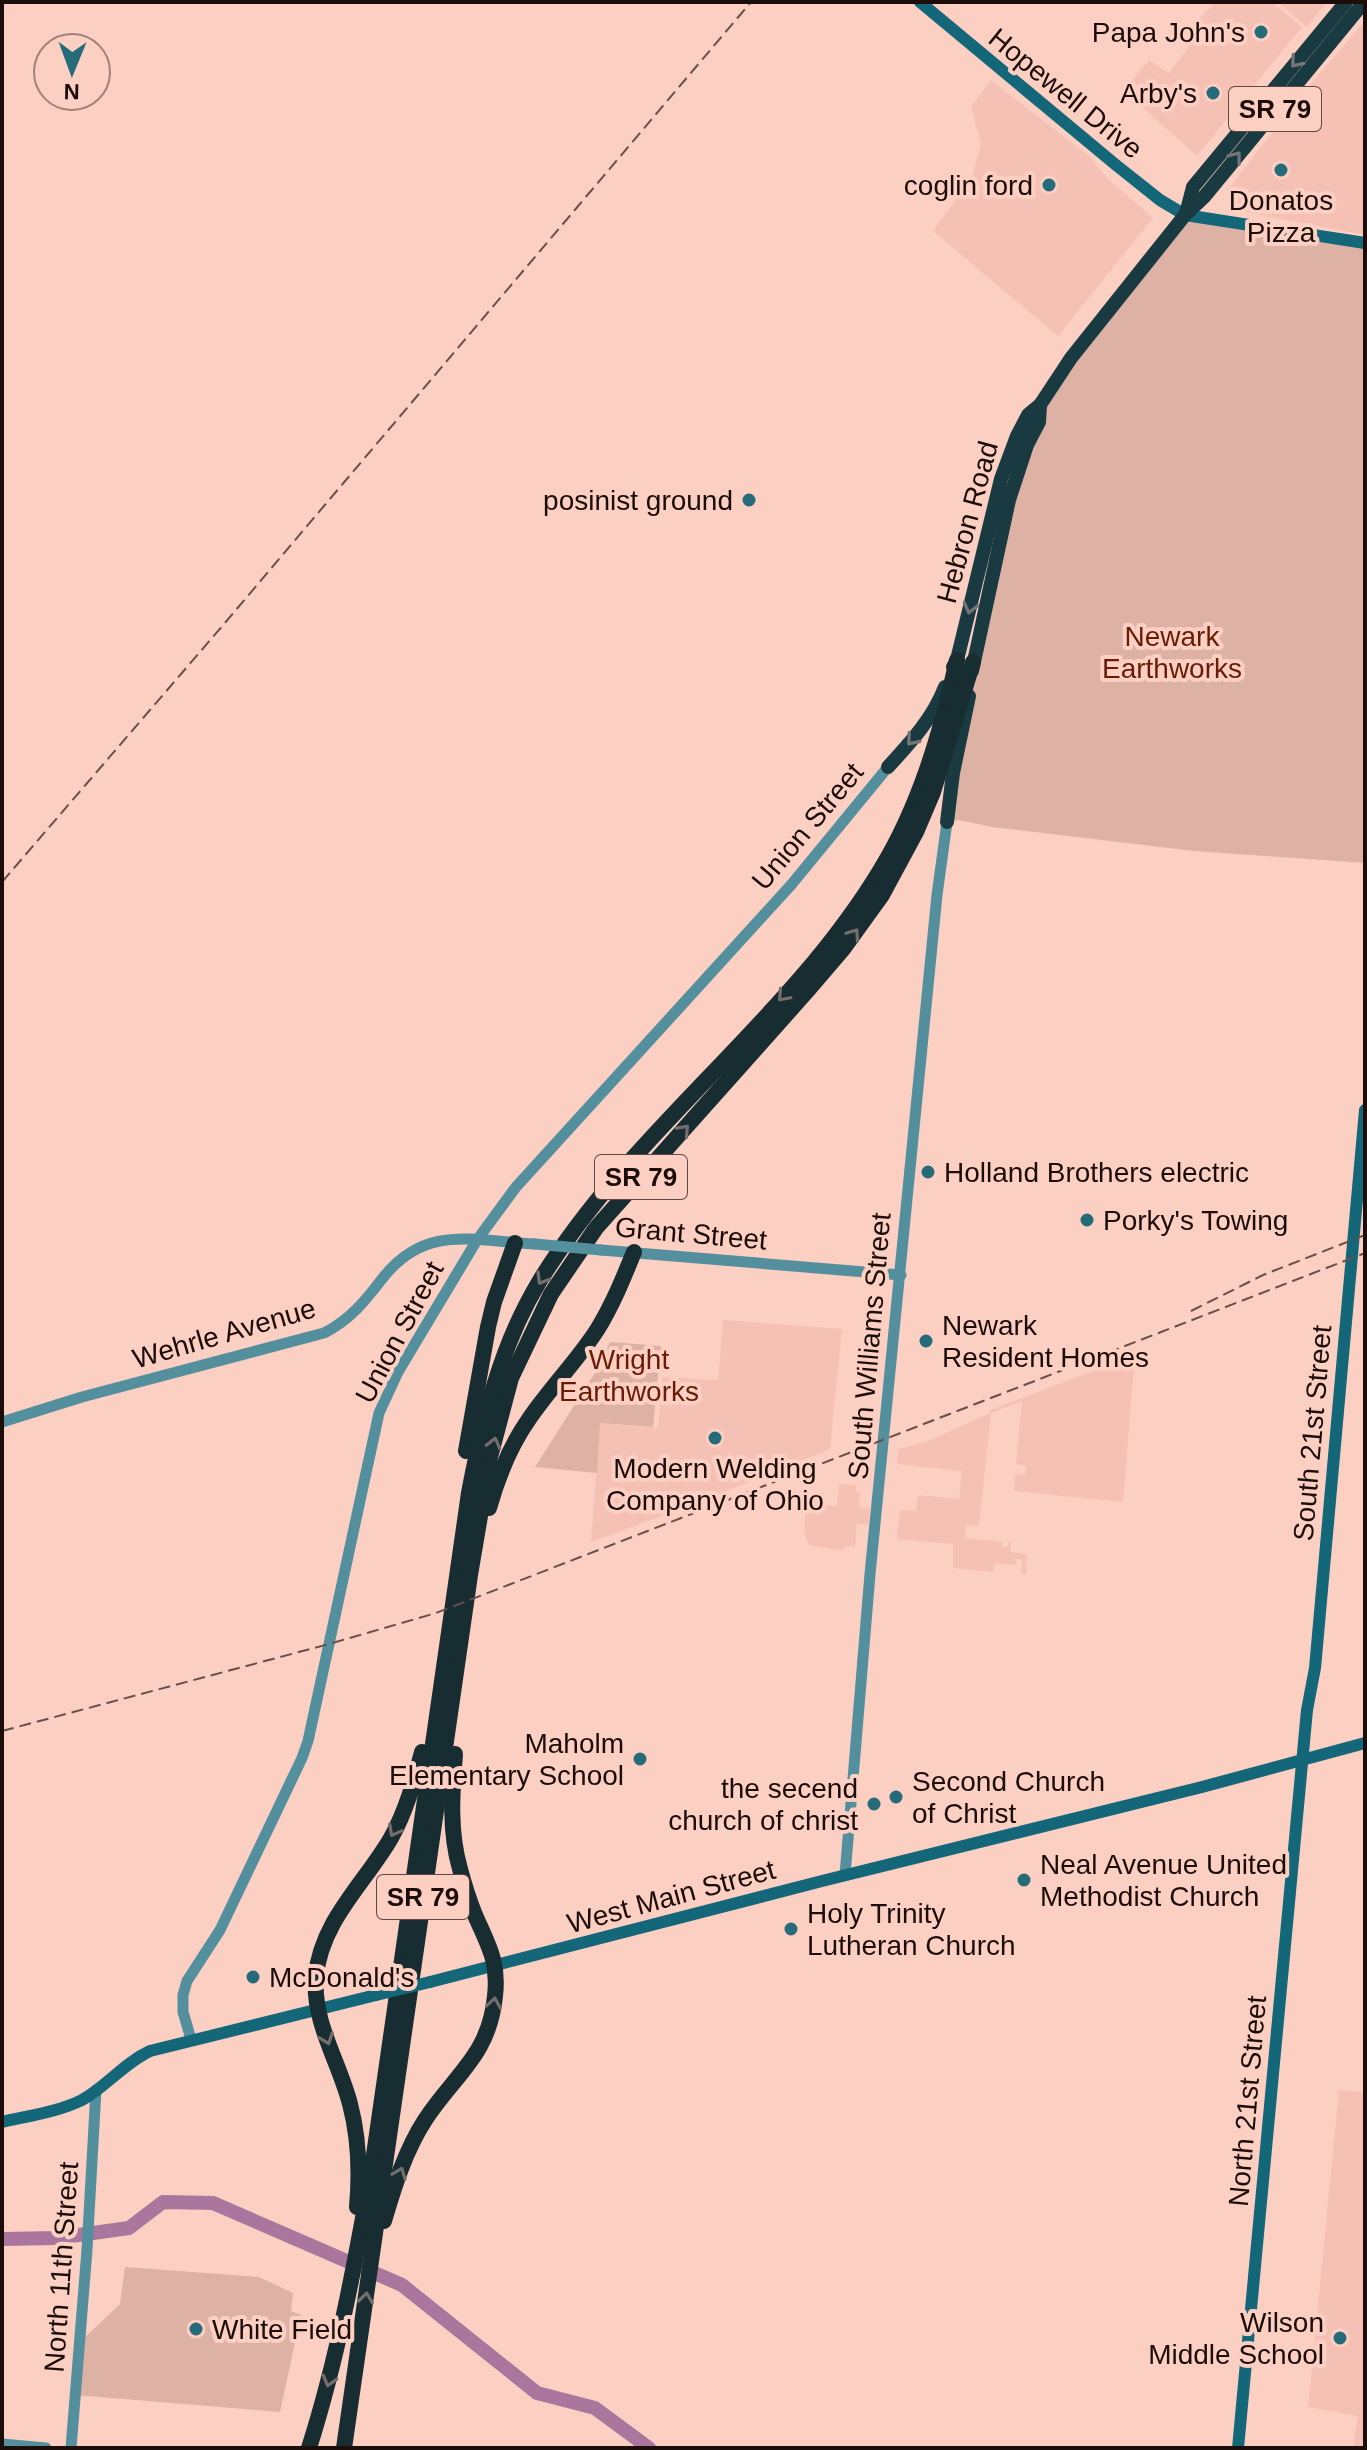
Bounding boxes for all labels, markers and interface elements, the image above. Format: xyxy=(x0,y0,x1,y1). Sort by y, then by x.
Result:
place label: Papa John's xyxy=(1092,17,1245,48)
street label: Hopewell Drive xyxy=(983,22,1149,165)
marker: Papa John's xyxy=(1252,23,1270,41)
north arrow xyxy=(32,32,112,112)
one-way arrow xyxy=(1291,53,1306,67)
place label: Arby's xyxy=(1120,78,1197,109)
text: N xyxy=(63,79,80,104)
marker: Arby's xyxy=(1204,84,1222,102)
road number: SR 79 xyxy=(1229,87,1321,131)
one-way arrow xyxy=(1227,151,1241,166)
marker: Donatos Pizza xyxy=(1272,161,1290,179)
place label: coglin ford xyxy=(904,170,1033,201)
marker: coglin ford xyxy=(1040,176,1058,194)
place label: Donatos Pizza xyxy=(1229,185,1333,248)
street label: Hebron Road xyxy=(931,438,1004,607)
place label: posinist ground xyxy=(543,485,733,516)
marker: posinist ground xyxy=(740,491,758,509)
one-way arrow xyxy=(962,601,979,615)
park label: Newark Earthworks xyxy=(1102,621,1242,684)
one-way arrow xyxy=(907,731,922,745)
street label: Union Street xyxy=(745,757,869,896)
one-way arrow xyxy=(844,928,859,942)
one-way arrow xyxy=(778,986,792,1001)
one-way arrow xyxy=(674,1125,689,1139)
road number: SR 79 xyxy=(595,1155,687,1199)
place label: Holland Brothers electric xyxy=(944,1157,1249,1188)
marker: Holland Brothers electric xyxy=(919,1163,937,1181)
place label: Porky's Towing xyxy=(1103,1205,1288,1236)
street label: Grant Street xyxy=(614,1211,768,1256)
street label: South Williams Street xyxy=(842,1211,897,1481)
marker: Porky's Towing xyxy=(1078,1211,1096,1229)
street label: Union Street xyxy=(349,1256,450,1408)
one-way arrow xyxy=(537,1270,552,1284)
street label: Wehrle Avenue xyxy=(129,1293,319,1374)
place label: Newark Resident Homes xyxy=(942,1310,1149,1373)
street label: South 21st Street xyxy=(1288,1324,1337,1542)
marker: Newark Resident Homes xyxy=(917,1332,935,1350)
park label: Wright Earthworks xyxy=(559,1344,699,1407)
marker: Modern Welding Company of Ohio xyxy=(706,1429,724,1447)
one-way arrow xyxy=(484,1437,501,1451)
place label: Modern Welding Company of Ohio xyxy=(606,1453,824,1516)
place label: Maholm Elementary School xyxy=(389,1728,624,1791)
marker: Maholm Elementary School xyxy=(631,1750,649,1768)
place label: Second Church of Christ xyxy=(912,1766,1105,1829)
place label: the secend church of christ xyxy=(668,1773,858,1836)
marker: Second Church of Christ xyxy=(887,1788,905,1806)
marker: the secend church of christ xyxy=(865,1795,883,1813)
one-way arrow xyxy=(388,1823,403,1838)
place label: Neal Avenue United Methodist Church xyxy=(1040,1849,1287,1912)
street label: West Main Street xyxy=(564,1854,779,1939)
marker: Neal Avenue United Methodist Church xyxy=(1015,1871,1033,1889)
road number: SR 79 xyxy=(377,1875,469,1919)
place label: Holy Trinity Lutheran Church xyxy=(807,1898,1016,1961)
marker: Holy Trinity Lutheran Church xyxy=(782,1920,800,1938)
place label: McDonald's xyxy=(269,1962,414,1993)
marker: McDonald's xyxy=(244,1968,262,1986)
street label: North 21st Street xyxy=(1223,1994,1272,2208)
one-way arrow xyxy=(485,1997,502,2010)
one-way arrow xyxy=(317,2032,334,2046)
street label: North 11th Street xyxy=(39,2160,84,2373)
one-way arrow xyxy=(390,2167,407,2181)
one-way arrow xyxy=(357,2291,374,2305)
place label: Wilson Middle School xyxy=(1148,2307,1324,2370)
place label: White Field xyxy=(212,2314,352,2345)
marker: White Field xyxy=(187,2320,205,2338)
marker: Wilson Middle School xyxy=(1331,2329,1349,2347)
one-way arrow xyxy=(322,2374,338,2388)

